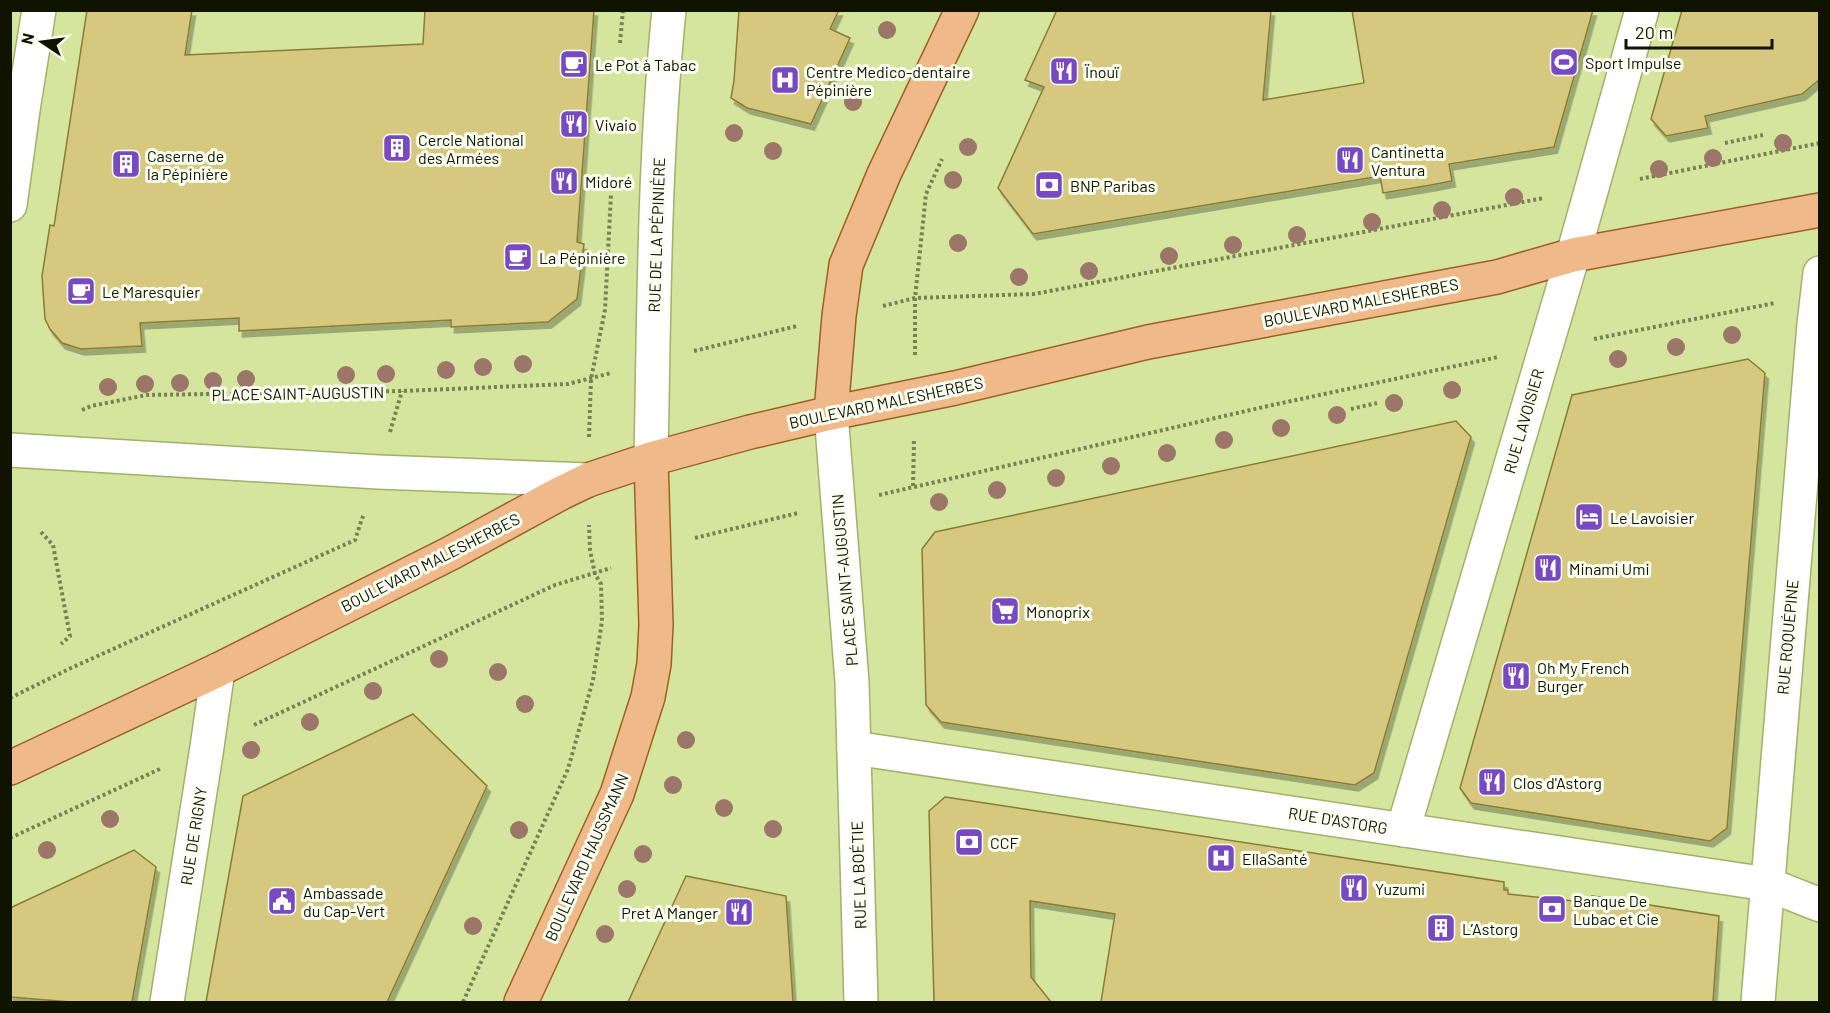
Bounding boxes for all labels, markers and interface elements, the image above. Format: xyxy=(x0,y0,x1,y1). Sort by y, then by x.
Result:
north arrow xyxy=(12,12,72,72)
scale bar xyxy=(1626,12,1772,50)
text: 20 m xyxy=(1635,21,1673,43)
text: N xyxy=(16,31,37,46)
sports icon: Sport Impulse xyxy=(1548,46,1580,78)
cafe icon: Le Pot à Tabac xyxy=(558,48,590,80)
place label: Sport Impulse xyxy=(1585,53,1682,72)
place label: Le Pot à Tabac xyxy=(595,55,696,74)
restaurant icon: Ïnouï xyxy=(1048,55,1080,87)
place label: Centre Medico-dentaire Pépinière xyxy=(806,62,970,99)
place label: Ïnouï xyxy=(1084,62,1119,81)
hospital icon: Centre Medico-dentaire Pépinière xyxy=(769,64,801,96)
restaurant icon: Vivaio xyxy=(558,108,590,140)
place label: Vivaio xyxy=(595,115,637,134)
place label: Cercle National des Armées xyxy=(418,130,524,167)
building icon: Cercle National des Armées xyxy=(381,132,413,164)
place label: Cantinetta Ventura xyxy=(1371,142,1444,179)
restaurant icon: Cantinetta Ventura xyxy=(1334,144,1366,176)
place label: Caserne de la Pépinière xyxy=(147,146,228,183)
building icon: Caserne de la Pépinière xyxy=(110,148,142,180)
street label: RUE DE LA PÉPINIÈRE xyxy=(644,157,668,313)
restaurant icon: Midoré xyxy=(548,165,580,197)
bank icon: BNP Paribas xyxy=(1033,169,1065,201)
place label: Midoré xyxy=(585,172,632,191)
place label: BNP Paribas xyxy=(1070,176,1155,195)
cafe icon: La Pépinière xyxy=(502,241,534,273)
place label: La Pépinière xyxy=(539,248,626,267)
street label: BOULEVARD MALESHERBES xyxy=(1262,274,1460,330)
cafe icon: Le Maresquier xyxy=(65,275,97,307)
place label: Le Maresquier xyxy=(102,282,200,301)
street label: RUE LAVOISIER xyxy=(1499,366,1547,475)
street label: BOULEVARD MALESHERBES xyxy=(787,372,985,432)
street label: PLACE SAINT-AUGUSTIN xyxy=(212,382,384,404)
street label: PLACE SAINT-AUGUSTIN xyxy=(827,493,861,667)
hotel icon: Le Lavoisier xyxy=(1573,501,1605,533)
place label: Le Lavoisier xyxy=(1610,508,1694,527)
street label: BOULEVARD MALESHERBES xyxy=(337,509,523,615)
restaurant icon: Minami Umi xyxy=(1532,552,1564,584)
place label: Minami Umi xyxy=(1569,559,1650,578)
street label: RUE ROQUÉPINE xyxy=(1772,578,1802,696)
supermarket icon: Monoprix xyxy=(989,595,1021,627)
place label: Monoprix xyxy=(1026,602,1090,621)
place label: Oh My French Burger xyxy=(1537,658,1629,695)
restaurant icon: Oh My French Burger xyxy=(1500,660,1532,692)
restaurant icon: Clos d'Astorg xyxy=(1476,766,1508,798)
street label: BOULEVARD HAUSSMANN xyxy=(540,770,632,944)
place label: Clos d'Astorg xyxy=(1513,773,1602,792)
street label: RUE DE RIGNY xyxy=(176,785,210,887)
street label: RUE D'ASTORG xyxy=(1287,803,1389,837)
street label: RUE LA BOÉTIE xyxy=(847,821,869,929)
bank icon: CCF xyxy=(953,826,985,858)
place label: CCF xyxy=(990,833,1019,852)
hospital icon: EllaSanté xyxy=(1205,842,1237,874)
place label: EllaSanté xyxy=(1242,849,1307,868)
restaurant icon: Yuzumi xyxy=(1338,872,1370,904)
place label: Yuzumi xyxy=(1375,879,1425,898)
place label: Ambassade du Cap-Vert xyxy=(303,883,385,920)
public building icon: Ambassade du Cap-Vert xyxy=(266,885,298,917)
place label: Banque De Lubac et Cie xyxy=(1573,891,1659,928)
bank icon: Banque De Lubac et Cie xyxy=(1536,893,1568,925)
restaurant icon: Pret A Manger xyxy=(723,896,755,928)
place label: Pret A Manger xyxy=(621,903,718,922)
building icon: L’Astorg xyxy=(1425,912,1457,944)
place label: L’Astorg xyxy=(1462,919,1518,938)

